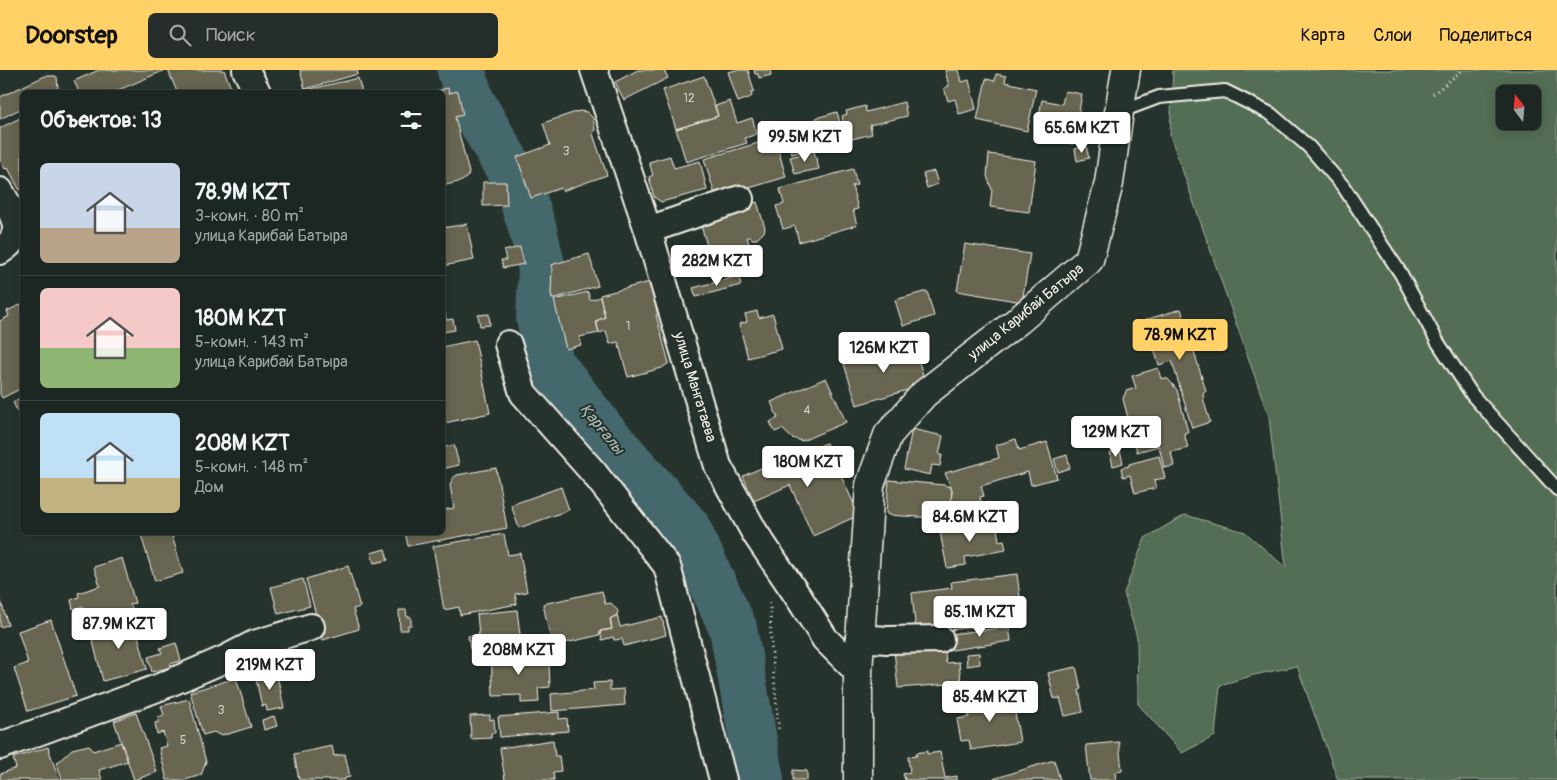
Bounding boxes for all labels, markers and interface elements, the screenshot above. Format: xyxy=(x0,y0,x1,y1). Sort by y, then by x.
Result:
search box xyxy=(148,13,498,58)
text: Doorstep xyxy=(25,21,118,50)
icon: search xyxy=(166,21,194,49)
text: Поиск xyxy=(206,23,255,47)
text: Карта xyxy=(1301,24,1345,47)
text: Слои xyxy=(1373,24,1411,47)
text: Поделиться xyxy=(1439,24,1532,47)
north arrow xyxy=(1496,85,1541,130)
map controls xyxy=(1496,85,1541,130)
house number: 12 xyxy=(683,91,695,106)
icon: filters xyxy=(397,106,425,134)
text: Объектов: 13 xyxy=(40,107,162,134)
pin: 65.6M KZT xyxy=(1025,112,1139,154)
text: 65.6M KZT xyxy=(1044,118,1120,138)
pin: 99.5M KZT xyxy=(748,121,862,163)
text: 99.5M KZT xyxy=(768,127,842,147)
house number: 3 xyxy=(563,144,570,159)
text: 78.9M KZT xyxy=(195,179,290,206)
icon: home xyxy=(80,183,140,243)
text: 3-комн. · 80 m² xyxy=(195,206,304,226)
text: улица Карибай Батыра xyxy=(195,226,348,246)
pin: 282M KZT xyxy=(665,244,769,287)
text: 282M KZT xyxy=(682,251,752,271)
street label: улица Карибай Батыра xyxy=(964,260,1088,365)
text: 180M KZT xyxy=(195,305,286,332)
icon: home xyxy=(80,308,140,368)
pin: 78.9M KZT xyxy=(1123,318,1237,361)
house number: 1 xyxy=(626,319,630,334)
text: 78.9M KZT xyxy=(1144,325,1216,345)
street label: улица Мангатаева xyxy=(669,329,721,444)
text: 5-комн. · 143 m² xyxy=(195,332,309,352)
pin: 126M KZT xyxy=(832,332,936,374)
text: 126M KZT xyxy=(850,338,918,358)
text: улица Карибай Батыра xyxy=(195,352,348,372)
water label: Қарғалы xyxy=(576,400,630,460)
house number: 4 xyxy=(804,403,811,418)
pin: 129M KZT xyxy=(1064,416,1168,458)
text: 129M KZT xyxy=(1082,422,1150,442)
text: 208M KZT xyxy=(195,430,290,457)
icon: home xyxy=(80,433,140,493)
pin: 180M KZT xyxy=(756,446,860,488)
text: 180M KZT xyxy=(773,452,843,472)
text: 5-комн. · 148 m² xyxy=(195,457,308,477)
text: Дом xyxy=(195,477,224,497)
pin: 84.6M KZT xyxy=(913,500,1027,543)
text: 84.6M KZT xyxy=(933,507,1007,527)
pin: 85.1M KZT xyxy=(923,596,1037,638)
text: 85.1M KZT xyxy=(945,602,1015,622)
pin: 87.9M KZT xyxy=(62,608,176,650)
text: 87.9M KZT xyxy=(83,614,155,634)
pin: 208M KZT xyxy=(467,634,571,676)
text: 208M KZT xyxy=(483,640,555,660)
pin: 219M KZT xyxy=(218,648,322,691)
text: 219M KZT xyxy=(236,655,304,675)
pin: 85.4M KZT xyxy=(933,680,1047,723)
text: 85.4M KZT xyxy=(953,687,1027,707)
house number: 3 xyxy=(218,703,225,718)
house number: 5 xyxy=(180,733,186,748)

